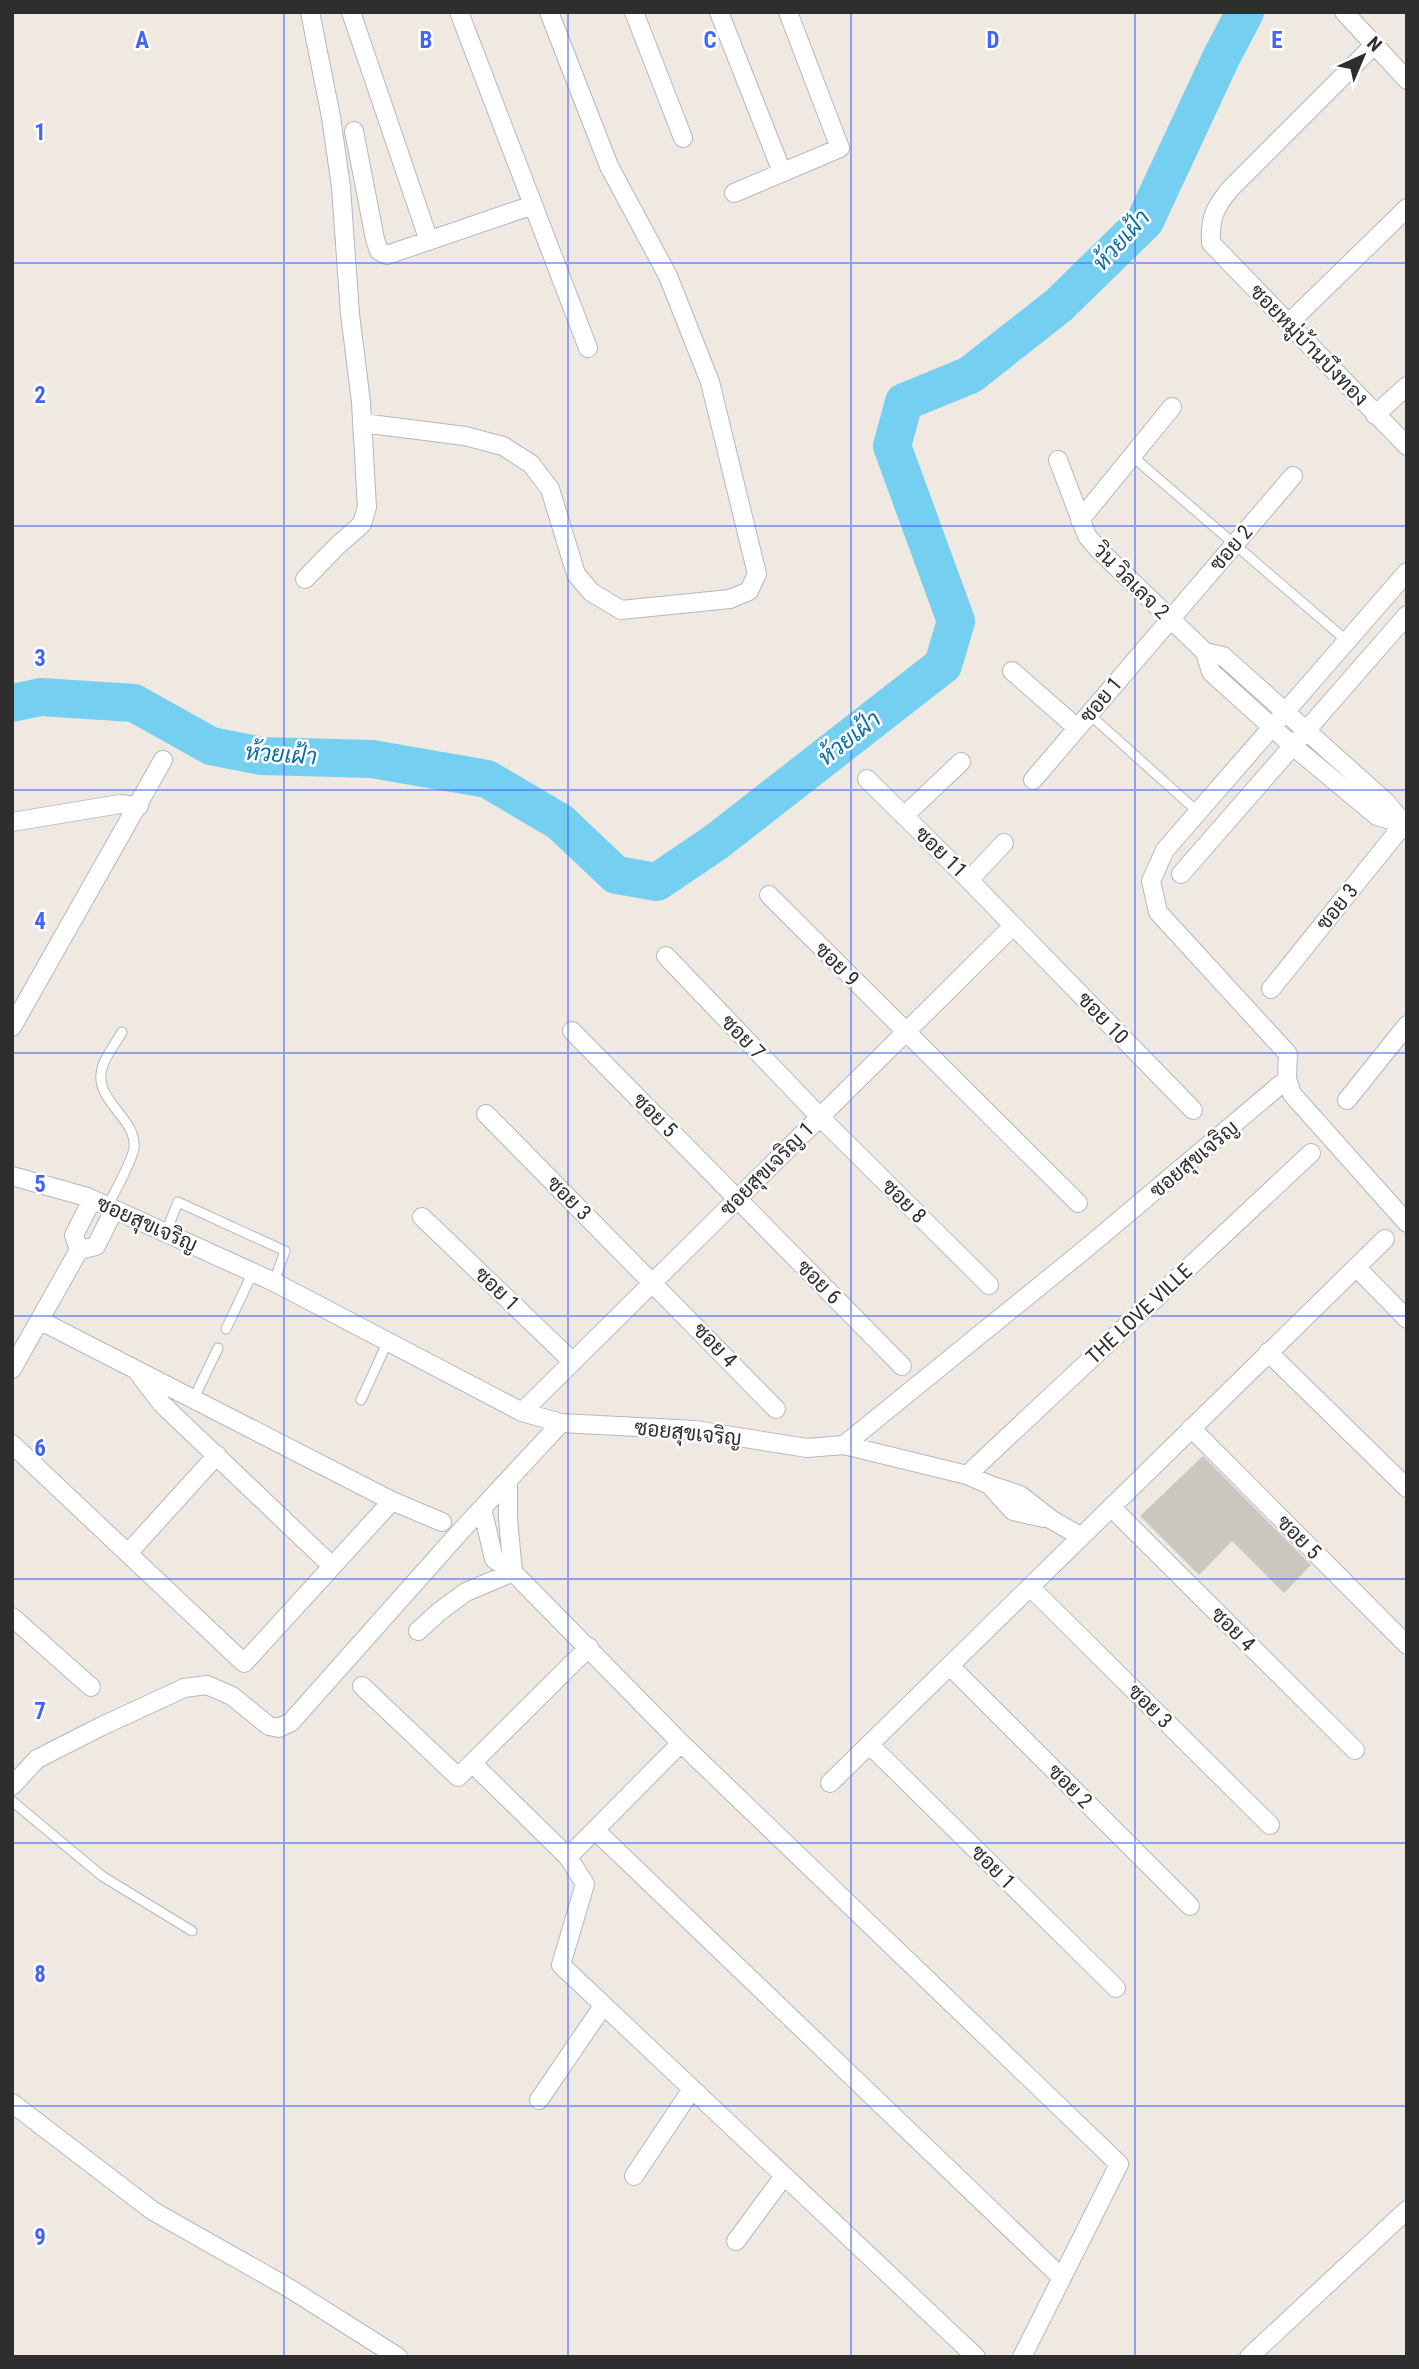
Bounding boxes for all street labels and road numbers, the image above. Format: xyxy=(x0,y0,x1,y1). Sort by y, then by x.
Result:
street label: ซอยหมู่บ้านบึงทอง xyxy=(1243,279,1374,413)
street label: ซอย 2 xyxy=(1205,520,1257,576)
street label: วิน วิลเลจ 2 xyxy=(1088,538,1174,624)
street label: ซอย 1 xyxy=(1075,672,1127,728)
street label: ซอย 11 xyxy=(910,822,972,882)
street label: ซอย 3 xyxy=(1311,879,1363,935)
street label: ซอย 9 xyxy=(810,937,864,991)
street label: ซอย 10 xyxy=(1073,987,1133,1049)
street label: ซอย 7 xyxy=(716,1010,770,1064)
street label: ซอย 5 xyxy=(628,1088,682,1142)
street label: ซอยสุขเจริญ xyxy=(1145,1115,1244,1204)
street label: ซอยสุขเจริญ 1 xyxy=(715,1117,820,1222)
street label: ซอย 3 xyxy=(542,1171,596,1225)
street label: ซอย 8 xyxy=(877,1174,931,1228)
street label: ซอยสุขเจริญ xyxy=(92,1191,201,1259)
street label: ซอย 6 xyxy=(792,1255,846,1309)
street label: THE LOVE VILLE xyxy=(1081,1259,1197,1369)
street label: ซอย 1 xyxy=(470,1262,524,1316)
street label: ซอย 4 xyxy=(688,1318,742,1372)
street label: ซอยสุขเจริญ xyxy=(633,1415,743,1453)
street label: ซอย 5 xyxy=(1272,1510,1326,1564)
street label: ซอย 4 xyxy=(1206,1602,1260,1656)
street label: ซอย 3 xyxy=(1123,1679,1177,1733)
street label: ซอย 2 xyxy=(1043,1759,1097,1813)
street label: ซอย 1 xyxy=(966,1840,1020,1894)

